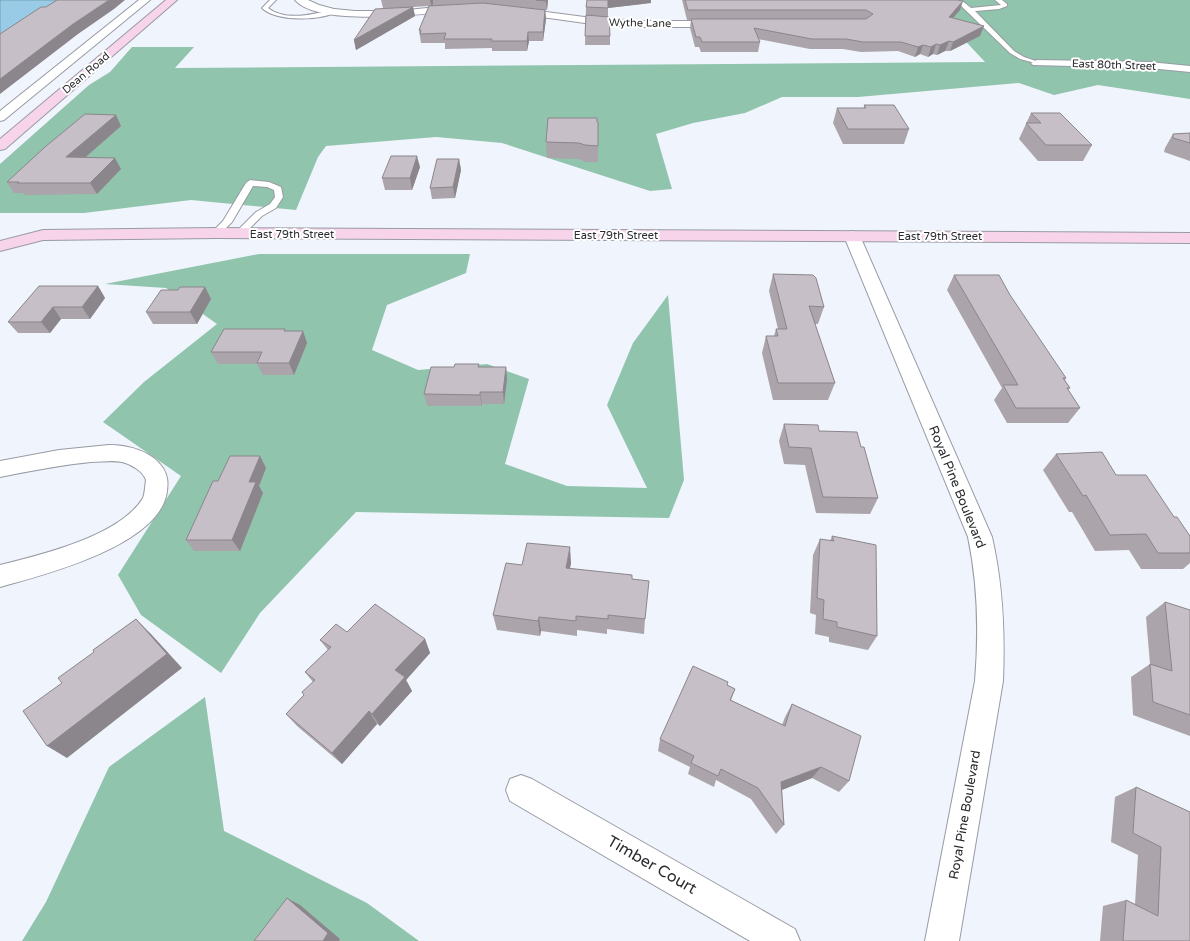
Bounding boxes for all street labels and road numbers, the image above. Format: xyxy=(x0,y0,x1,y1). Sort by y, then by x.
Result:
street label: Wythe Lane xyxy=(609,16,671,30)
street label: Dean Road xyxy=(60,49,112,97)
street label: East 80th Street xyxy=(1072,57,1156,73)
street label: East 79th Street xyxy=(250,228,334,241)
street label: East 79th Street xyxy=(574,229,658,242)
street label: East 79th Street xyxy=(898,230,982,243)
street label: Royal Pine Boulevard xyxy=(925,423,989,551)
street label: Royal Pine Boulevard xyxy=(946,749,984,881)
street label: Timber Court xyxy=(604,831,700,899)

